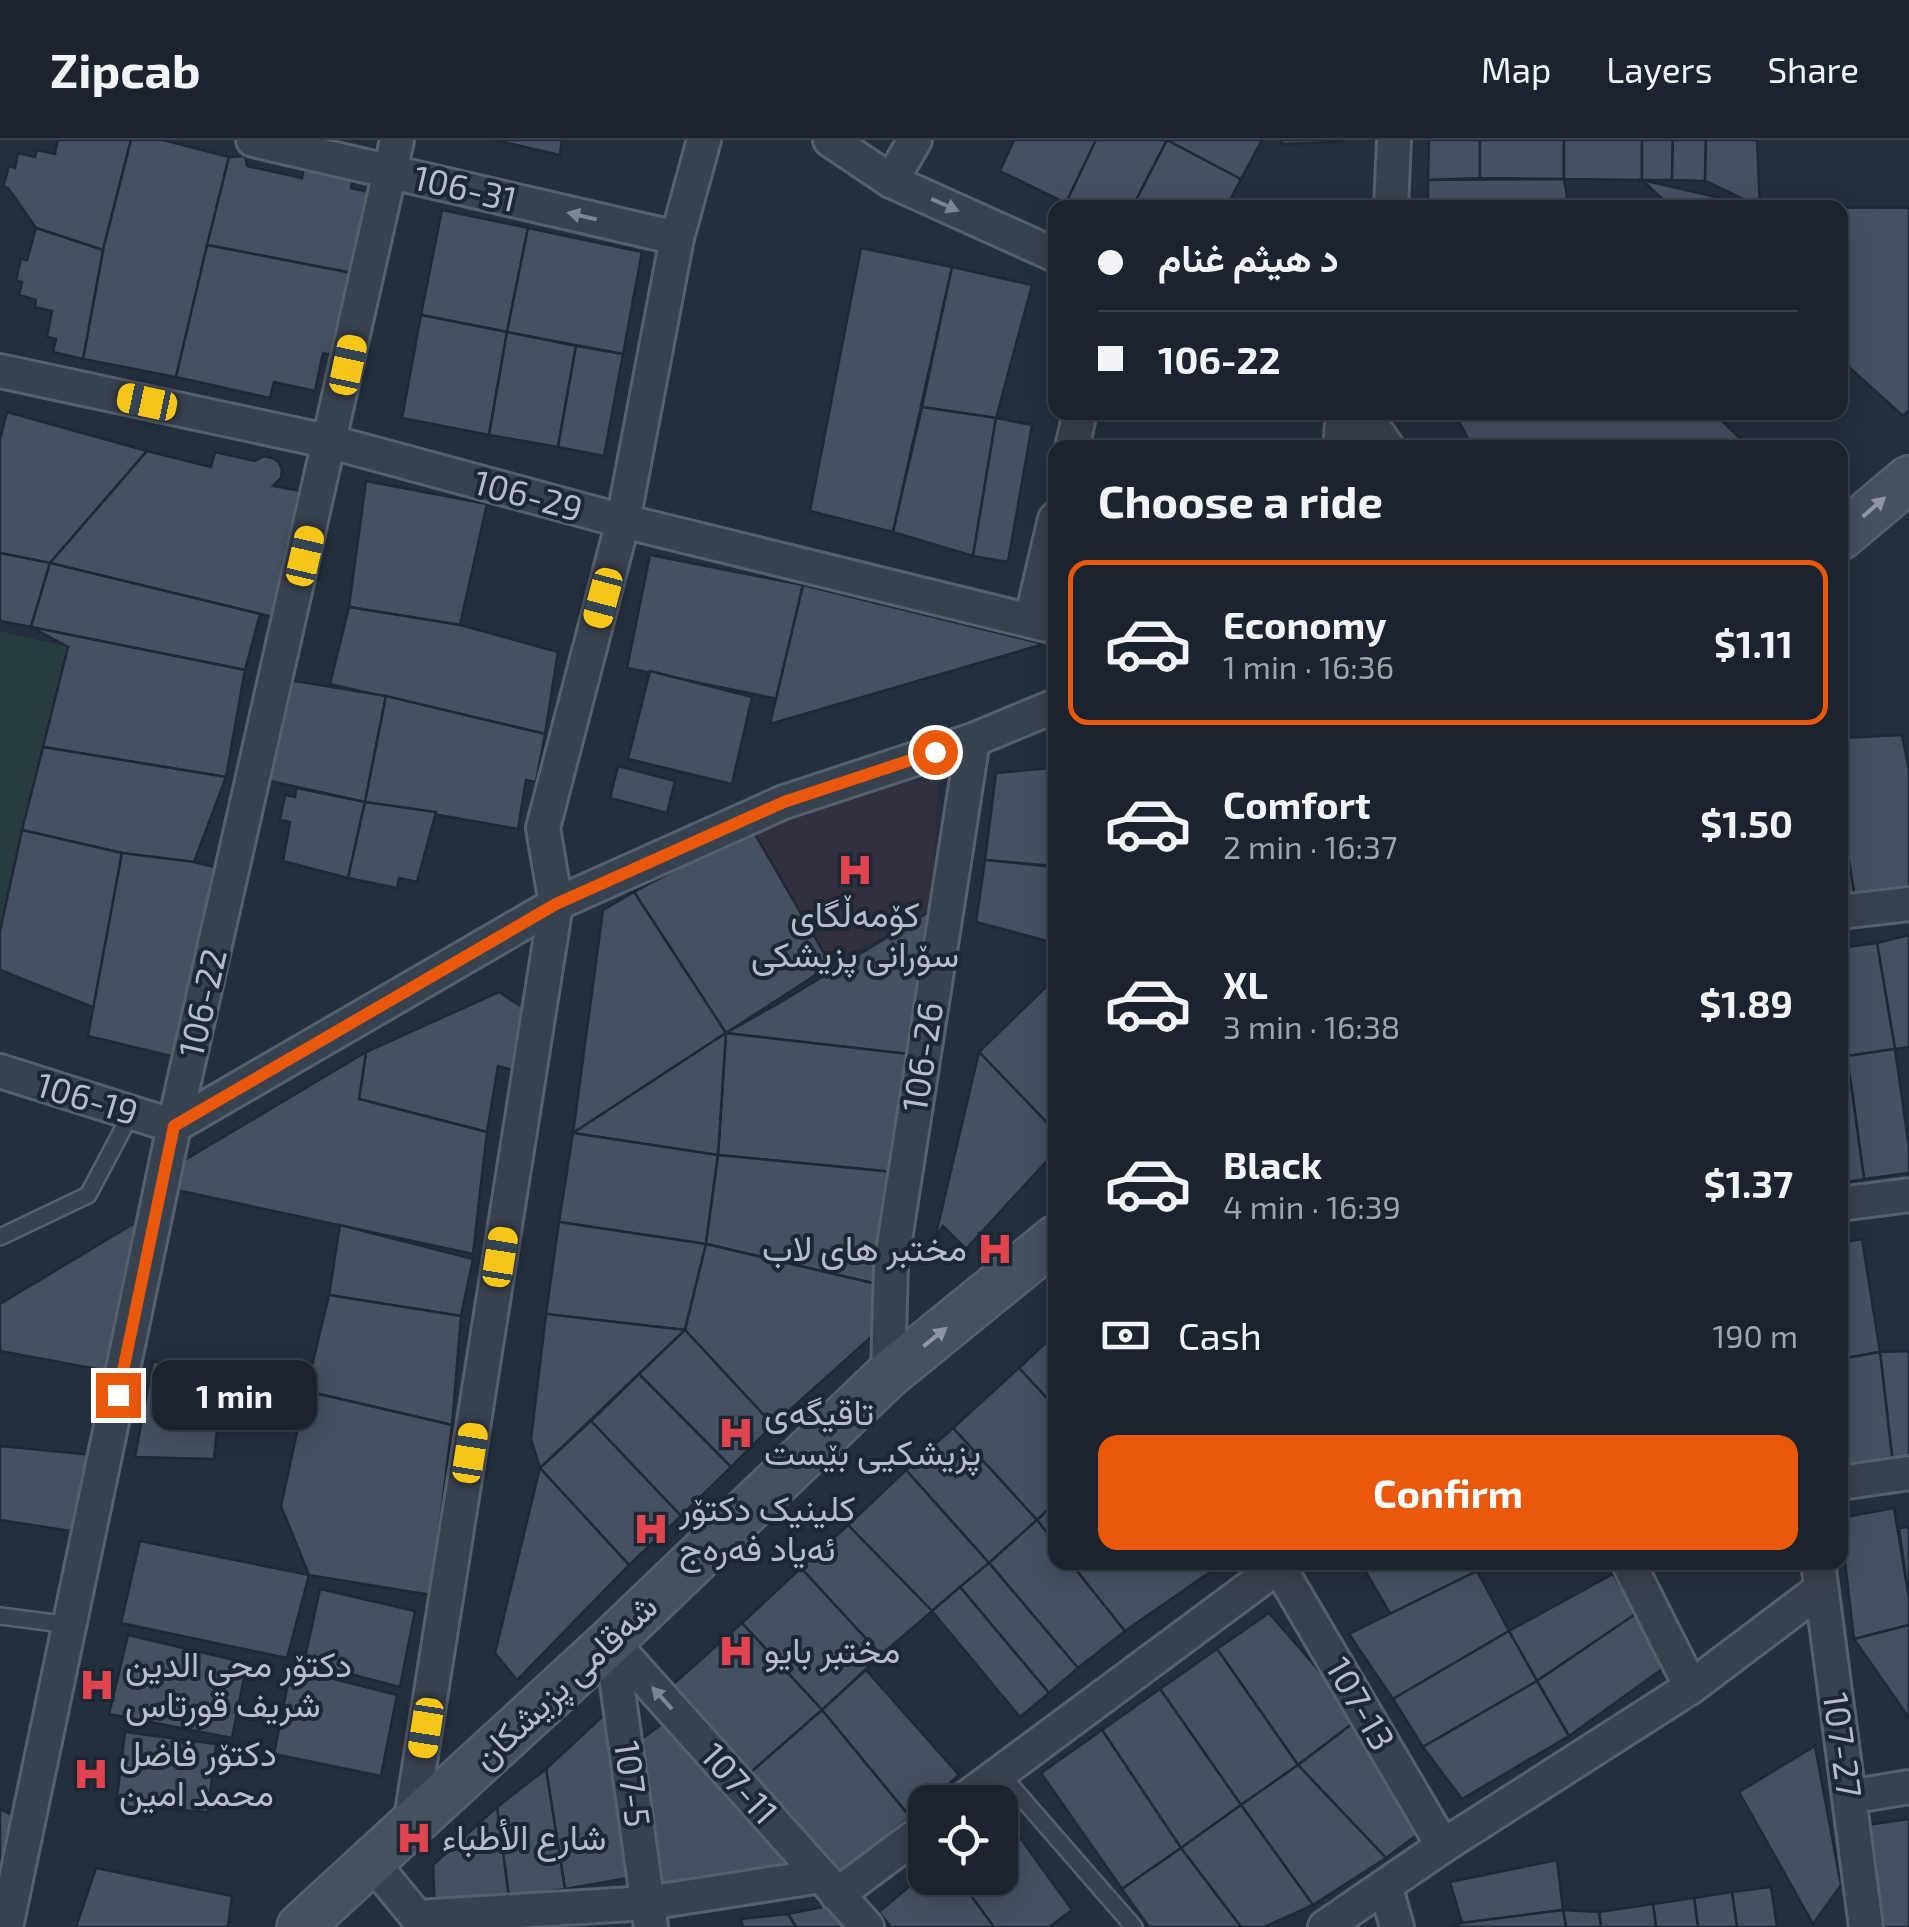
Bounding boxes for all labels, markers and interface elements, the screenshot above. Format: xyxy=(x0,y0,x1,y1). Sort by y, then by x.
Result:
text: Zipcab xyxy=(50,40,200,98)
text: Map xyxy=(1481,48,1551,90)
text: Layers xyxy=(1606,48,1712,90)
text: Share xyxy=(1767,48,1859,90)
street label: 106-31 xyxy=(410,155,521,219)
one-way arrow xyxy=(931,197,960,214)
one-way arrow xyxy=(566,208,597,223)
text: د هيثم غنام xyxy=(1158,234,1339,280)
car xyxy=(327,333,369,397)
text: 106-22 xyxy=(1158,336,1281,382)
car xyxy=(115,381,179,423)
street label: 106-29 xyxy=(470,459,587,529)
text: Choose a ride xyxy=(1098,473,1383,527)
one-way arrow xyxy=(1861,497,1886,519)
car xyxy=(284,523,326,589)
car xyxy=(581,565,625,631)
icon: car xyxy=(1103,598,1193,688)
text: Economy xyxy=(1223,601,1387,647)
text: $1.11 xyxy=(1714,620,1793,666)
text: 1 min · 16:36 xyxy=(1223,647,1394,685)
route start xyxy=(913,730,958,775)
icon: car xyxy=(1103,778,1193,868)
text: Comfort xyxy=(1223,781,1371,827)
text: $1.50 xyxy=(1700,800,1793,846)
text: 2 min · 16:37 xyxy=(1223,827,1397,865)
hospital icon: کۆمەڵگای سۆرانی پزیشکی xyxy=(836,851,874,889)
place label: کۆمەڵگای سۆرانی پزیشکی xyxy=(751,892,959,979)
street label: 106-22 xyxy=(168,944,234,1061)
icon: car xyxy=(1103,958,1193,1048)
text: XL xyxy=(1223,961,1268,1007)
text: $1.89 xyxy=(1699,980,1793,1026)
street label: 106-26 xyxy=(892,999,950,1115)
text: 3 min · 16:38 xyxy=(1223,1007,1400,1045)
street label: 106-19 xyxy=(32,1062,143,1132)
icon: car xyxy=(1103,1138,1193,1228)
text: Black xyxy=(1223,1141,1322,1187)
text: $1.37 xyxy=(1704,1160,1793,1206)
text: 4 min · 16:39 xyxy=(1223,1187,1401,1225)
car xyxy=(480,1225,520,1289)
place label: مختبر هاى لاب xyxy=(762,1226,967,1271)
hospital icon: مختبر هاى لاب xyxy=(976,1230,1014,1268)
icon: cash xyxy=(1098,1308,1153,1363)
text: Cash xyxy=(1178,1312,1262,1358)
text: 190 m xyxy=(1712,1316,1798,1354)
one-way arrow xyxy=(923,1327,948,1348)
callout: 1 min xyxy=(153,1360,318,1430)
route end xyxy=(96,1373,141,1418)
text: 1 min xyxy=(196,1376,273,1414)
place label: تاقیگەی پزیشکیی بێست xyxy=(764,1390,981,1477)
hospital icon: تاقیگەی پزیشکیی بێست xyxy=(717,1414,755,1452)
car xyxy=(450,1421,490,1485)
button: Confirm xyxy=(1098,1435,1798,1550)
place label: کلینیک دکتۆر ئەیاد فەرەج xyxy=(678,1486,856,1573)
hospital icon: کلینیک دکتۆر ئەیاد فەرەج xyxy=(632,1510,670,1548)
street label: شەقامی پزیشکان xyxy=(462,1584,668,1781)
place label: مختبر بايو xyxy=(764,1628,900,1673)
hospital icon: مختبر بايو xyxy=(717,1632,755,1670)
place label: دکتۆر محی الدین شریف قورتاس xyxy=(125,1642,352,1727)
street label: 107-13 xyxy=(1318,1649,1405,1757)
hospital icon: دکتۆر محی الدین شریف قورتاس xyxy=(78,1666,116,1704)
one-way arrow xyxy=(651,1686,673,1711)
street label: 107-27 xyxy=(1816,1690,1872,1800)
car xyxy=(406,1696,446,1760)
place label: دکتۆر فاضل محمد امین xyxy=(119,1731,277,1815)
street label: 107-11 xyxy=(693,1733,788,1832)
street label: 107-5 xyxy=(607,1738,661,1830)
hospital icon: دکتۆر فاضل محمد امین xyxy=(72,1755,110,1793)
map controls xyxy=(908,1785,1018,1895)
button: locate xyxy=(908,1785,1018,1895)
place label: شارع الأطباء xyxy=(442,1815,606,1862)
hospital icon: شارع الأطباء xyxy=(395,1819,433,1857)

